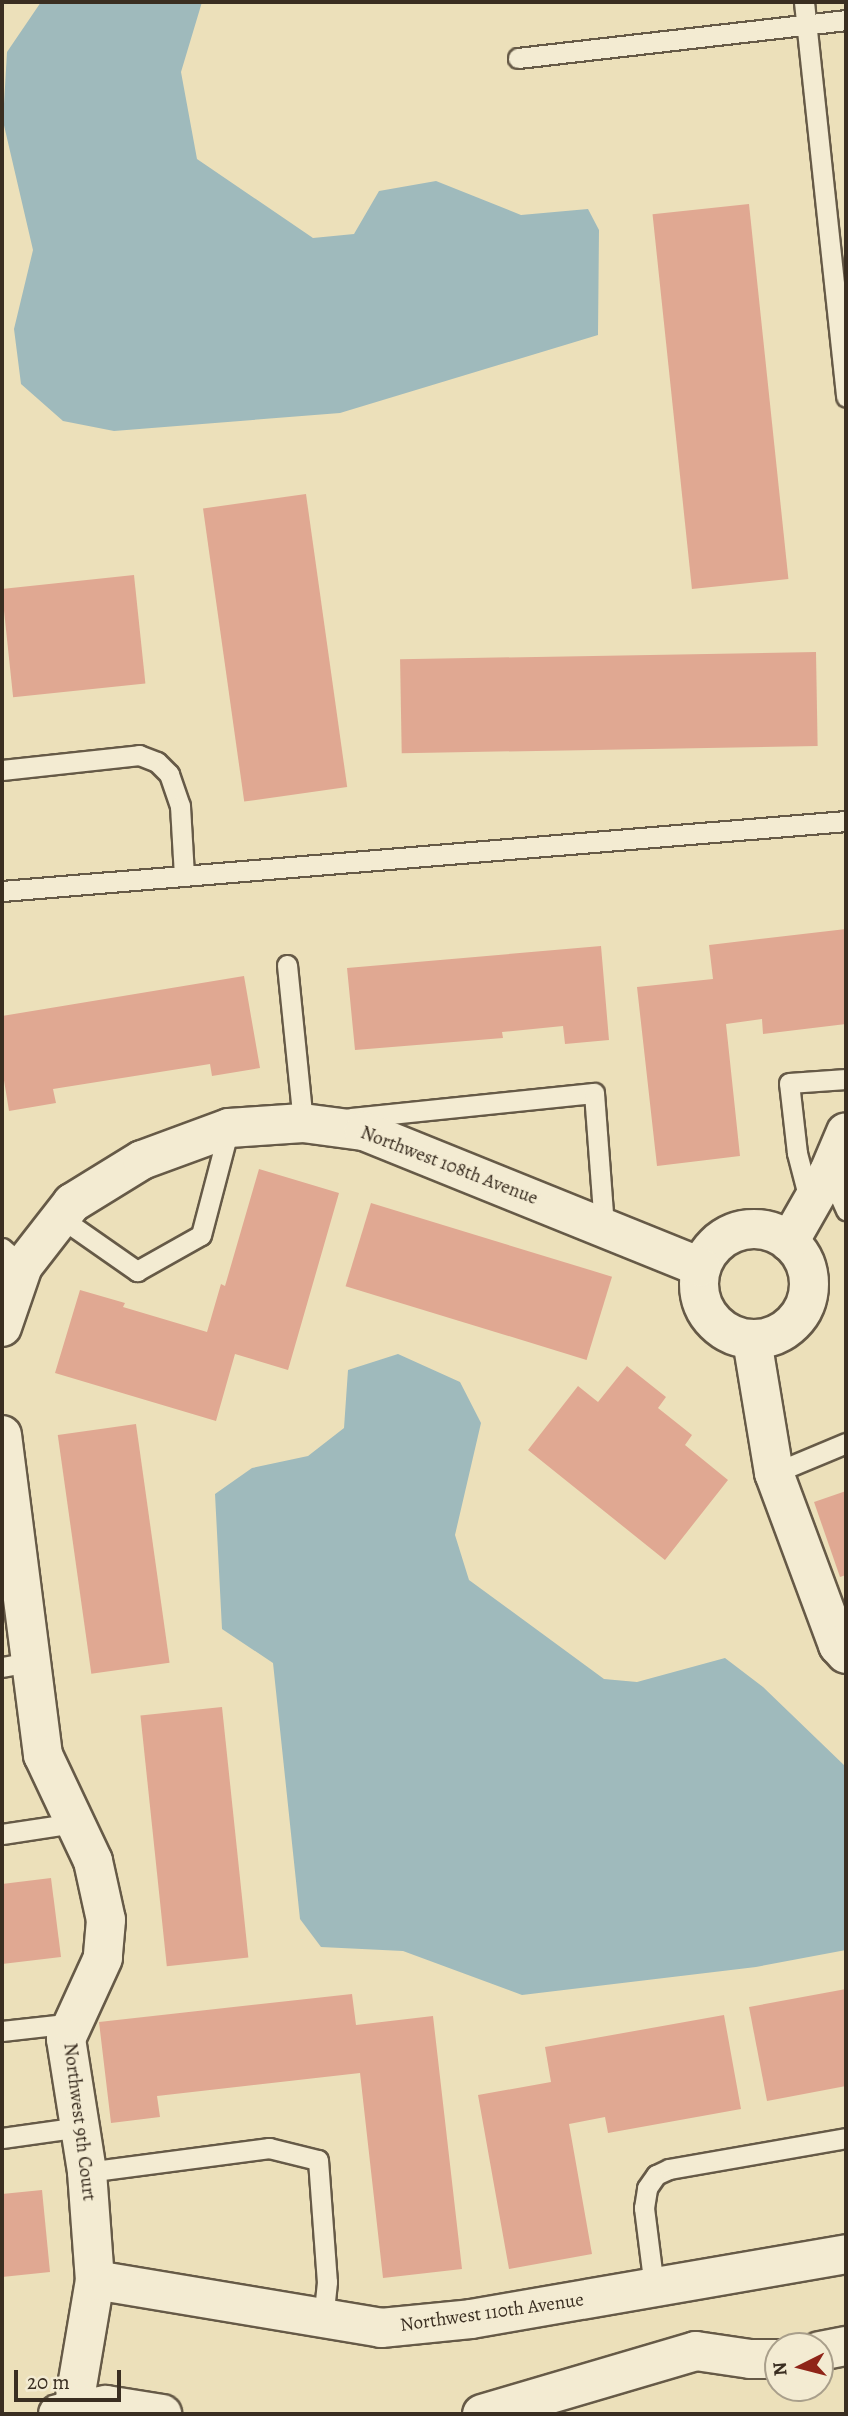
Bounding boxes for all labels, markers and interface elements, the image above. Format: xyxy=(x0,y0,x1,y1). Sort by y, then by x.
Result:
street label: Northwest 108th Avenue xyxy=(357,1122,541,1210)
street label: Northwest 9th Court xyxy=(58,2042,100,2202)
street label: Northwest 110th Avenue xyxy=(399,2289,585,2337)
north arrow xyxy=(764,2332,834,2402)
scale bar xyxy=(18,2356,124,2400)
text: N xyxy=(766,2361,794,2377)
text: 20 m xyxy=(27,2368,70,2396)

